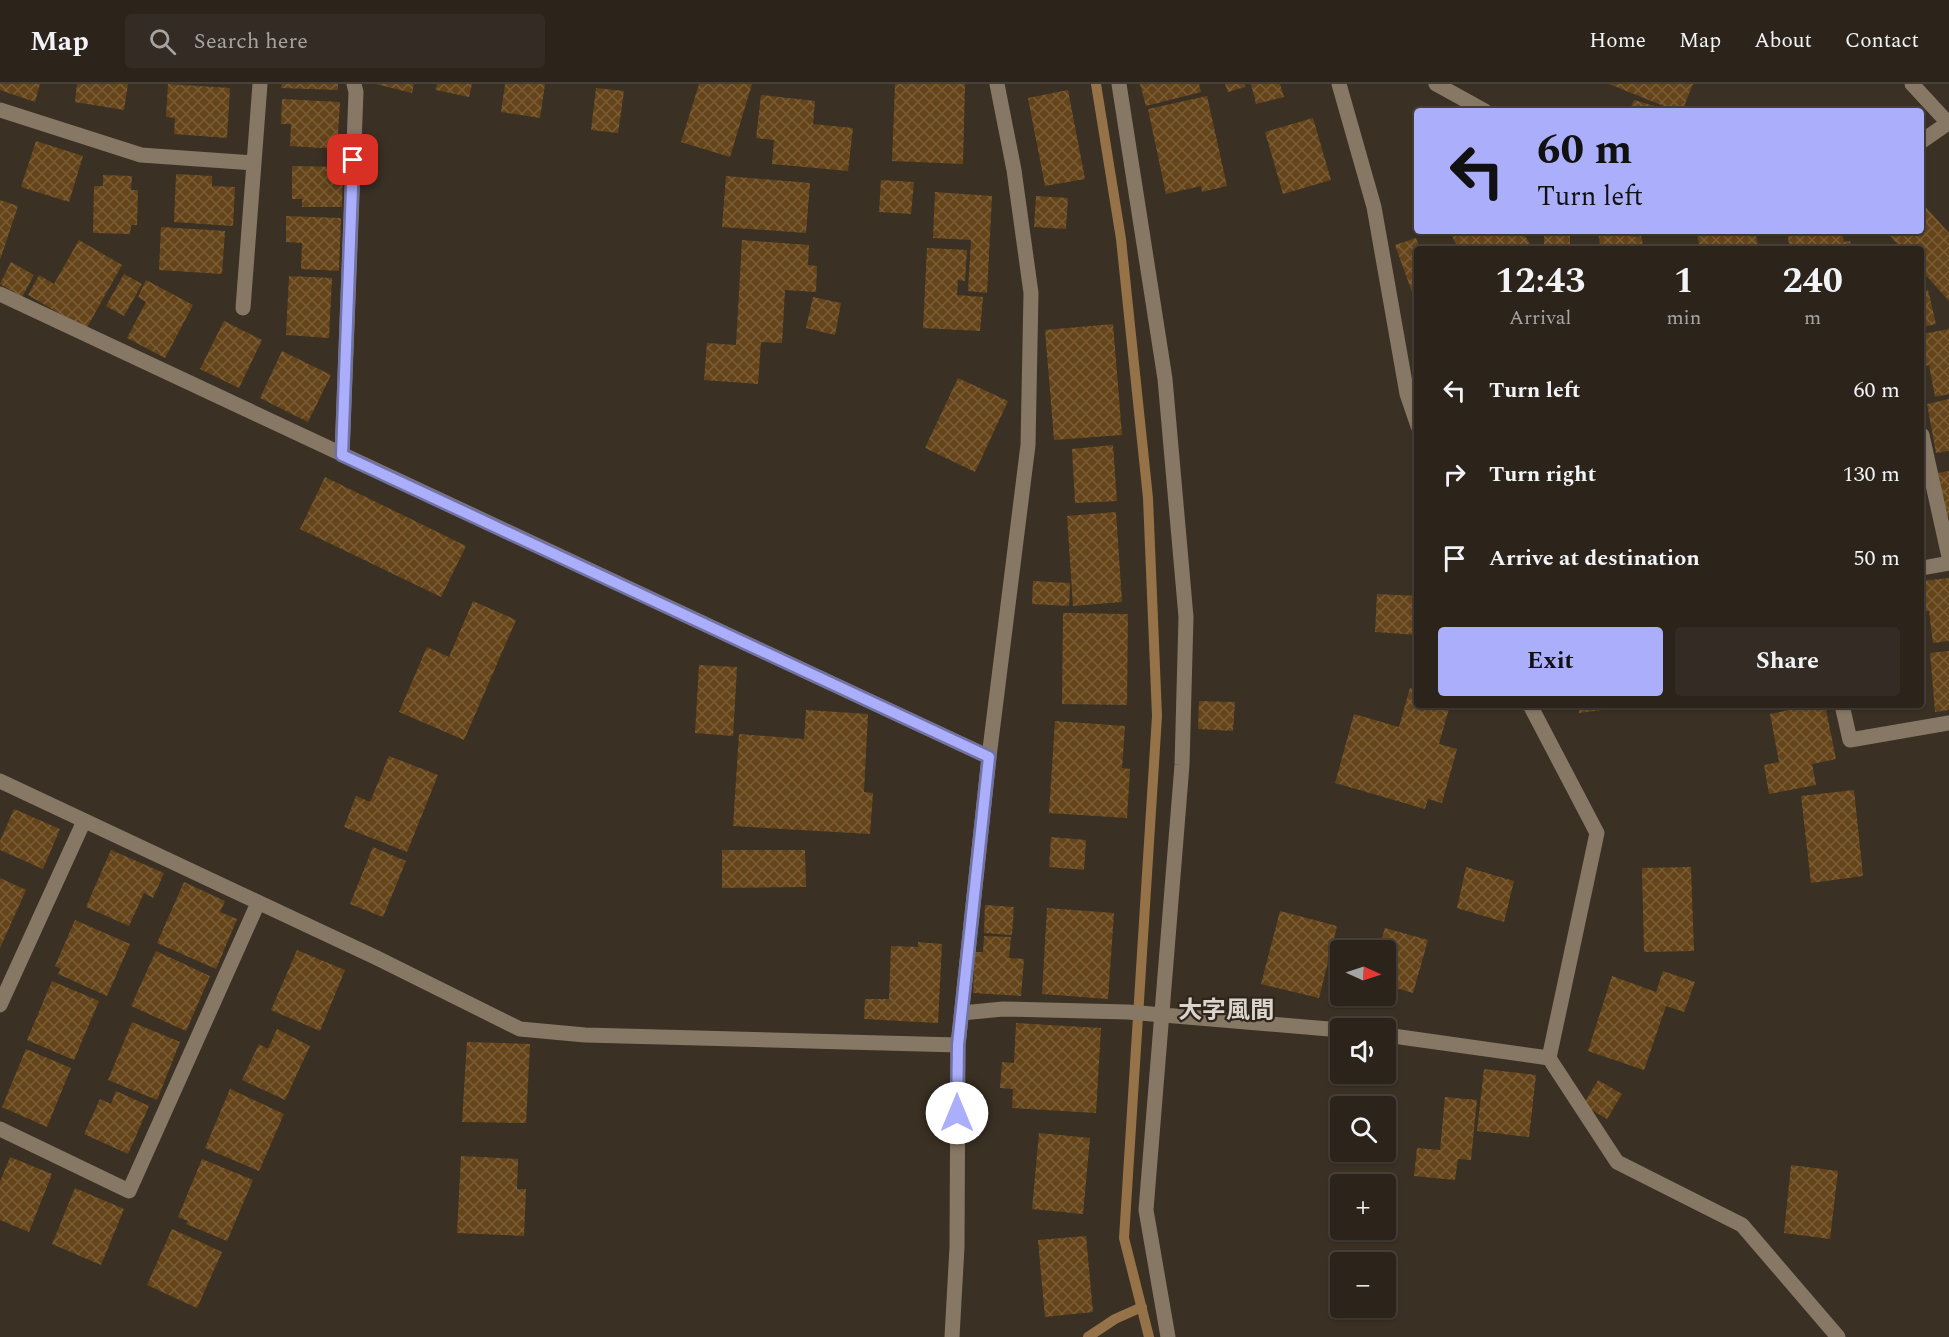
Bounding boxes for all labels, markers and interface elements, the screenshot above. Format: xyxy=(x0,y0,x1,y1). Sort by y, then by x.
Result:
search box xyxy=(125,14,545,68)
text: Map xyxy=(30,20,89,63)
icon: search xyxy=(146,25,179,58)
text: Search here xyxy=(194,25,308,58)
text: Home xyxy=(1589,25,1646,57)
text: Map xyxy=(1679,25,1721,57)
text: About xyxy=(1754,25,1812,57)
text: Contact xyxy=(1845,25,1919,57)
text: 60 m xyxy=(1537,119,1632,182)
icon: left xyxy=(1438,132,1516,210)
pin xyxy=(327,134,378,185)
icon: arrive xyxy=(336,143,369,176)
text: Turn left xyxy=(1537,176,1643,218)
text: 12:43 xyxy=(1495,254,1585,309)
text: 1 xyxy=(1674,254,1694,309)
text: 240 xyxy=(1782,254,1843,309)
text: Arrival xyxy=(1509,303,1571,333)
text: min xyxy=(1666,303,1701,333)
text: m xyxy=(1804,303,1821,333)
icon: left xyxy=(1438,374,1471,407)
text: Turn left xyxy=(1489,374,1581,407)
text: 60 m xyxy=(1854,374,1900,407)
icon: right xyxy=(1438,458,1471,491)
text: Turn right xyxy=(1489,458,1596,491)
text: 130 m xyxy=(1843,458,1900,491)
icon: arrive xyxy=(1438,542,1471,575)
text: Arrive at destination xyxy=(1489,542,1700,575)
text: 50 m xyxy=(1854,542,1900,575)
button: Exit xyxy=(1438,627,1663,696)
button: Share xyxy=(1675,627,1900,696)
north arrow xyxy=(1330,940,1396,1006)
map controls xyxy=(1330,940,1396,1318)
district label: 大字風間 xyxy=(1178,993,1274,1029)
button: sound xyxy=(1330,1018,1396,1084)
position arrow xyxy=(925,1081,989,1145)
button: search xyxy=(1330,1096,1396,1162)
button: + xyxy=(1330,1174,1396,1240)
button: − xyxy=(1330,1252,1396,1318)

